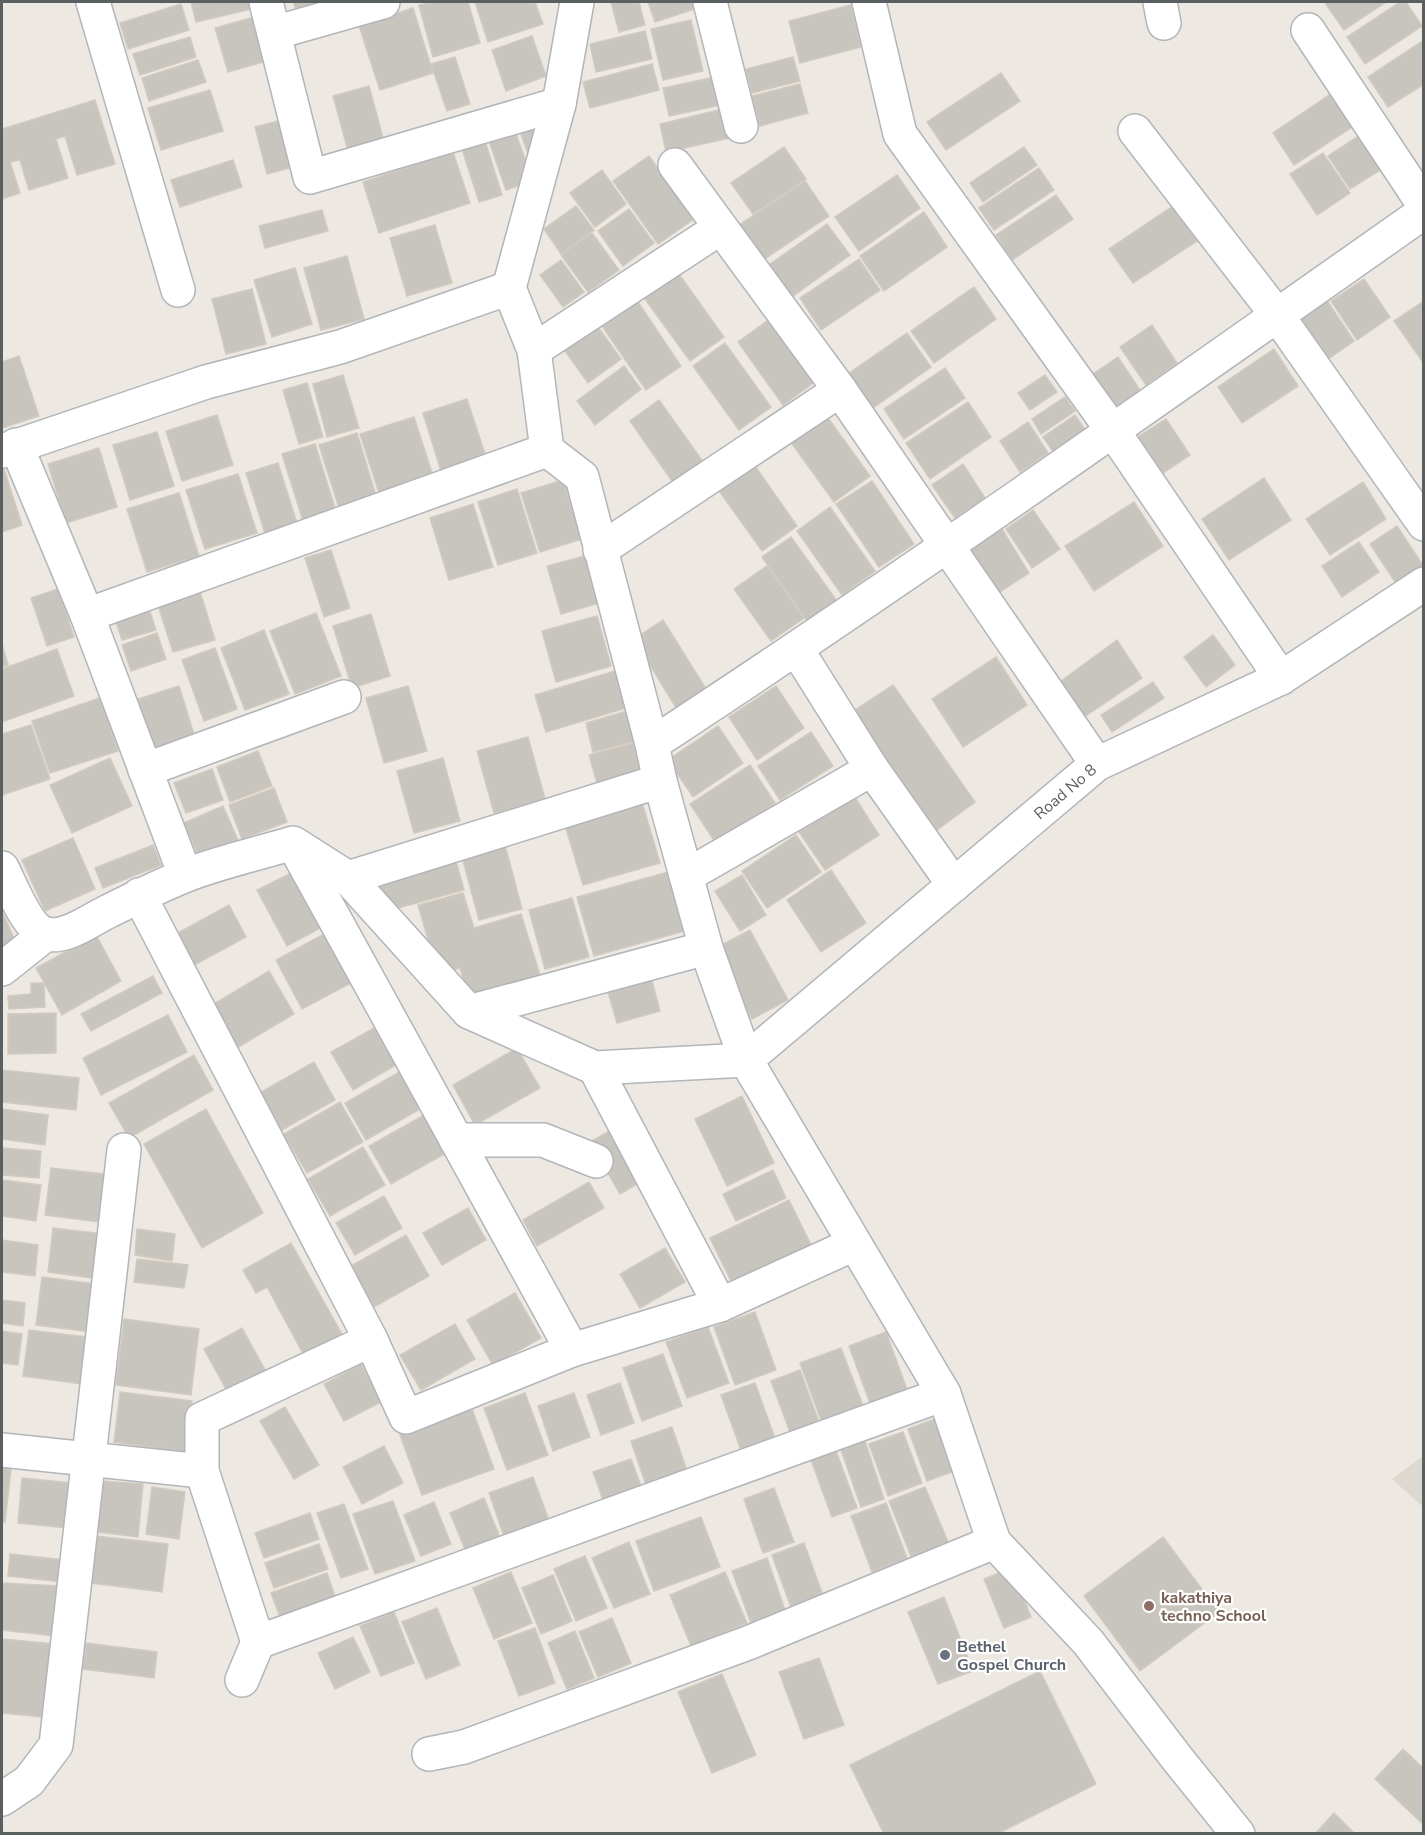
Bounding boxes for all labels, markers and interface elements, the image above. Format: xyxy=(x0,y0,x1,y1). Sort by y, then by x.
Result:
street label: Road No 8 xyxy=(1029,759,1102,825)
place label: kakathiya techno School xyxy=(1161,1587,1266,1627)
marker: kakathiya techno School xyxy=(1142,1599,1156,1613)
place label: Bethel Gospel Church xyxy=(957,1636,1066,1676)
marker: Bethel Gospel Church xyxy=(938,1648,952,1662)

